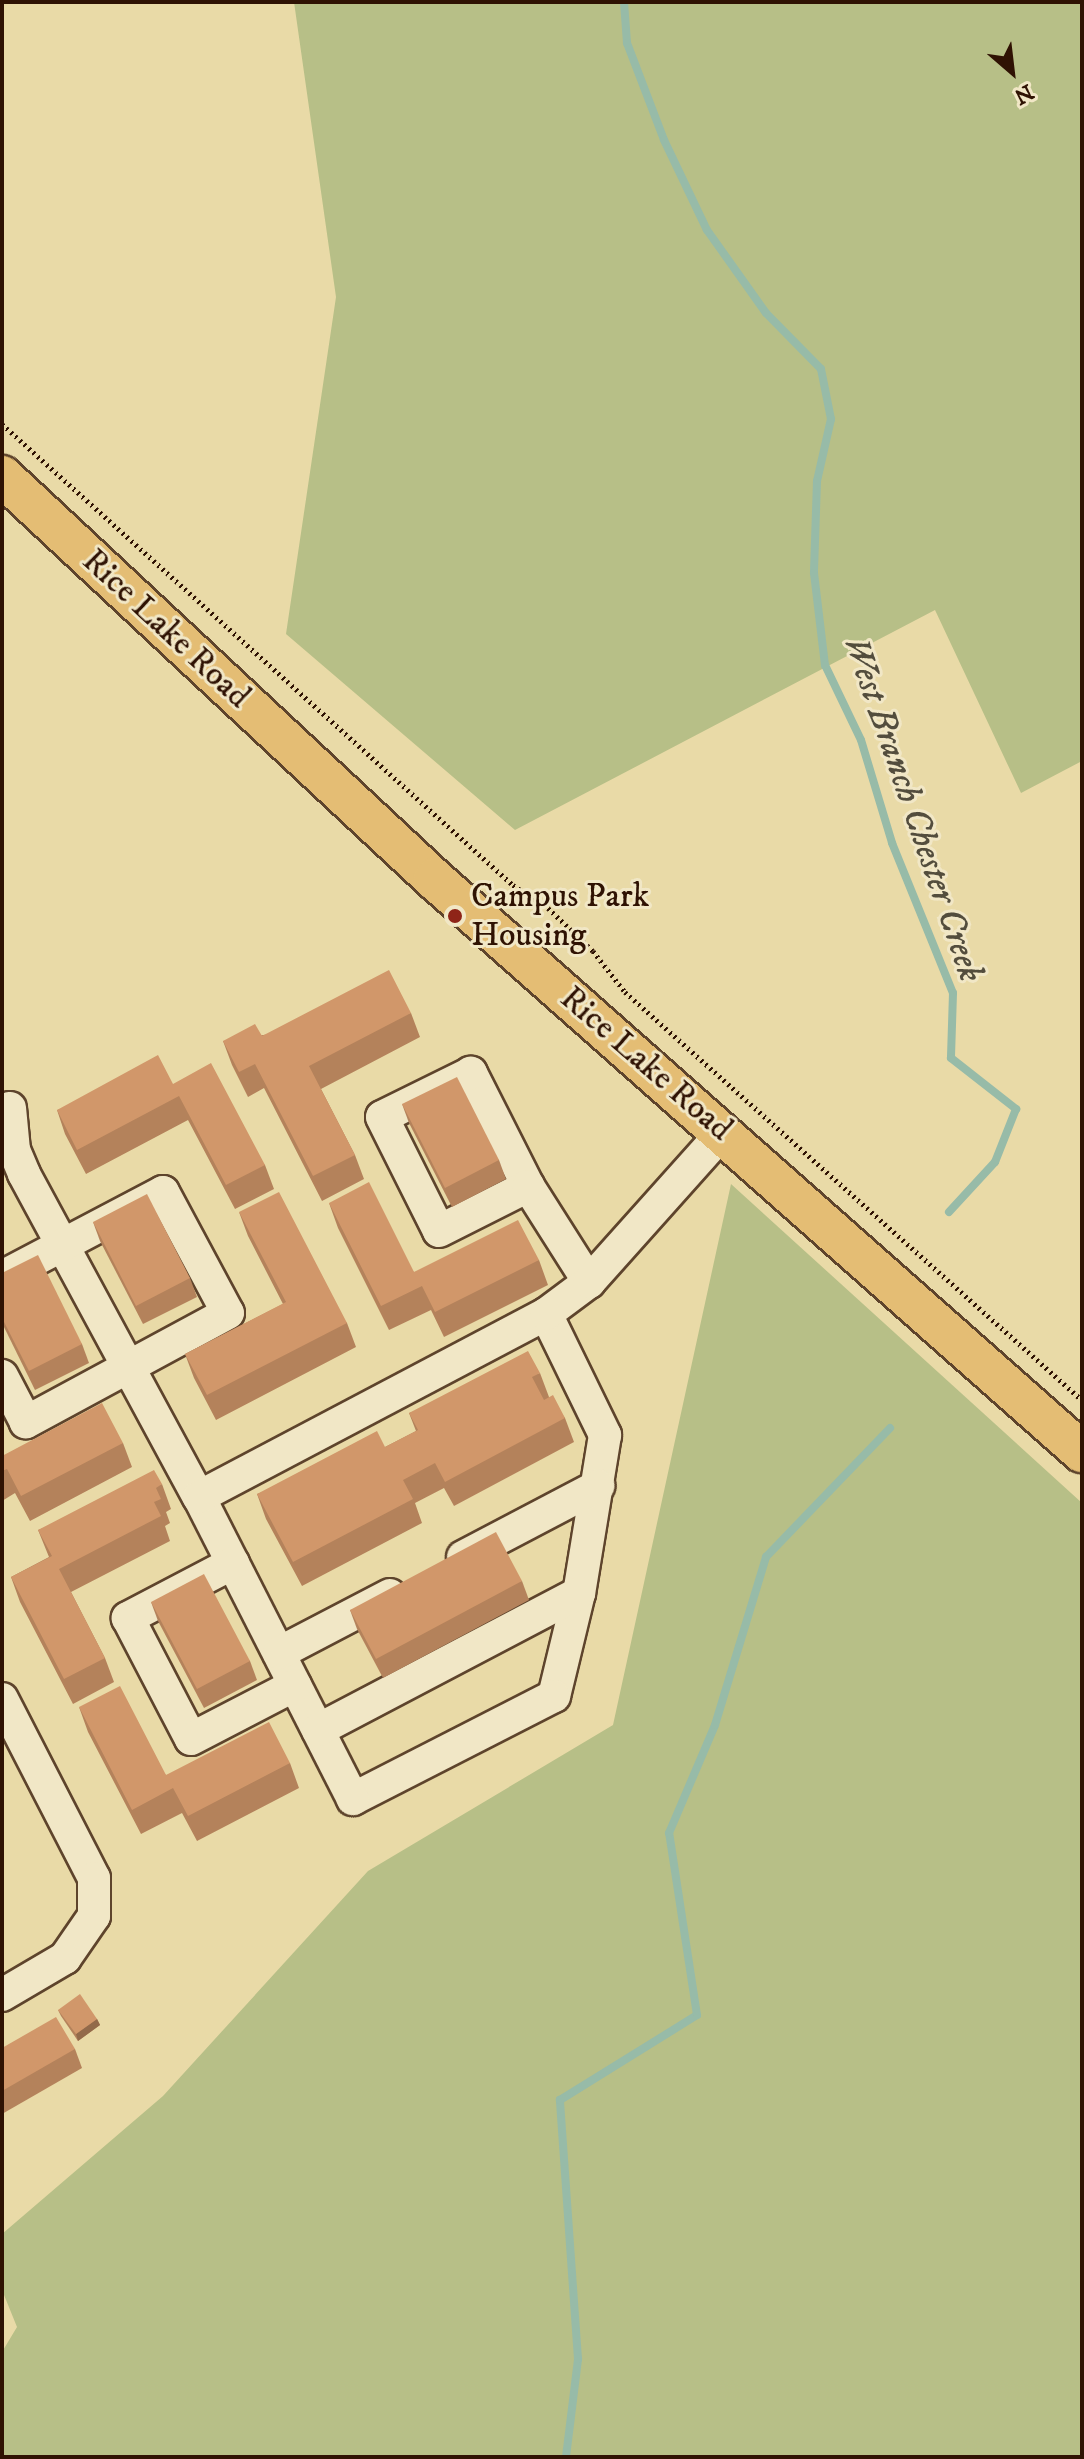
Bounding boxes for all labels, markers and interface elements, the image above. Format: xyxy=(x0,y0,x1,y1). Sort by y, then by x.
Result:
north arrow xyxy=(972,32,1052,112)
text: N xyxy=(1009,77,1038,110)
street label: Rice Lake Road xyxy=(74,541,258,717)
water label: West Branch Chester Creek xyxy=(834,631,992,987)
place label: Campus Park Housing xyxy=(471,876,649,956)
marker: Campus Park Housing xyxy=(446,907,464,925)
street label: Rice Lake Road xyxy=(552,978,740,1150)

